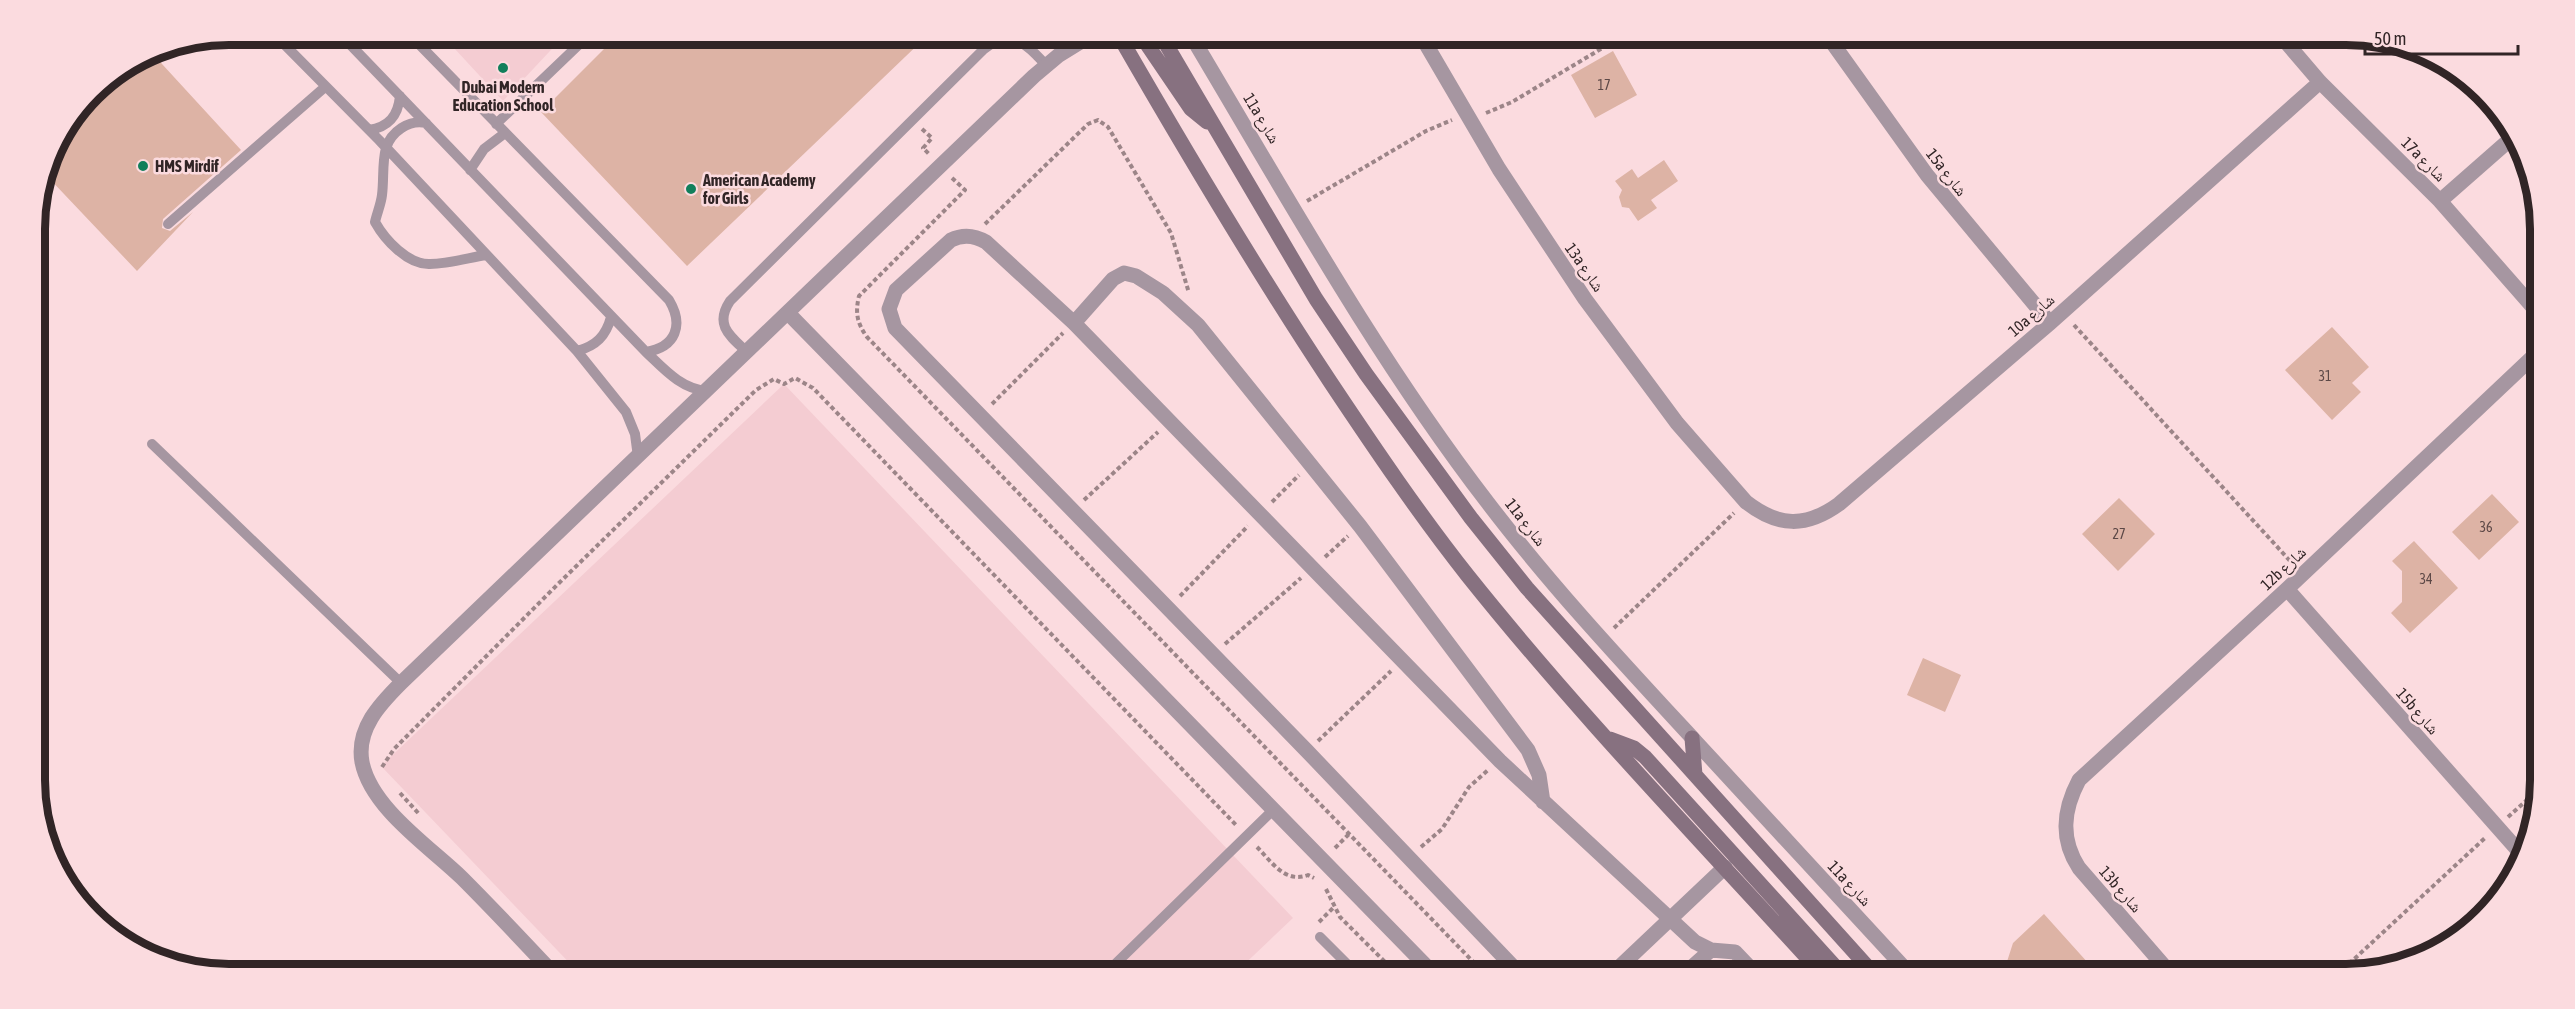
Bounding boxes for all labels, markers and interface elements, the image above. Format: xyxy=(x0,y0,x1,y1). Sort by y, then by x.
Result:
scale bar xyxy=(2365,18,2518,56)
text: 50 m xyxy=(2374,28,2406,49)
marker: Dubai Modern Education School xyxy=(496,61,510,75)
house number: 17 xyxy=(1597,77,1611,93)
place label: Dubai Modern Education School xyxy=(453,78,554,114)
street label: 11a شارع xyxy=(1238,90,1284,147)
street label: 17a شارع xyxy=(2397,133,2450,186)
street label: 15a شارع xyxy=(1921,145,1971,200)
place label: HMS Mirdif xyxy=(155,157,219,175)
marker: HMS Mirdif xyxy=(136,159,150,173)
place label: American Academy for Girls xyxy=(702,171,816,207)
marker: American Academy for Girls xyxy=(684,182,698,196)
street label: 13a شارع xyxy=(1560,239,1608,296)
street label: 10a شارع xyxy=(2004,290,2059,341)
house number: 31 xyxy=(2318,368,2332,384)
street label: 11a شارع xyxy=(1500,495,1550,550)
house number: 36 xyxy=(2479,519,2493,535)
house number: 27 xyxy=(2112,526,2126,542)
street label: 12b شارع xyxy=(2257,543,2311,595)
house number: 34 xyxy=(2419,571,2433,587)
street label: 15b شارع xyxy=(2392,684,2443,739)
street label: 11a شارع xyxy=(1823,857,1875,911)
street label: 13b شارع xyxy=(2095,862,2146,917)

